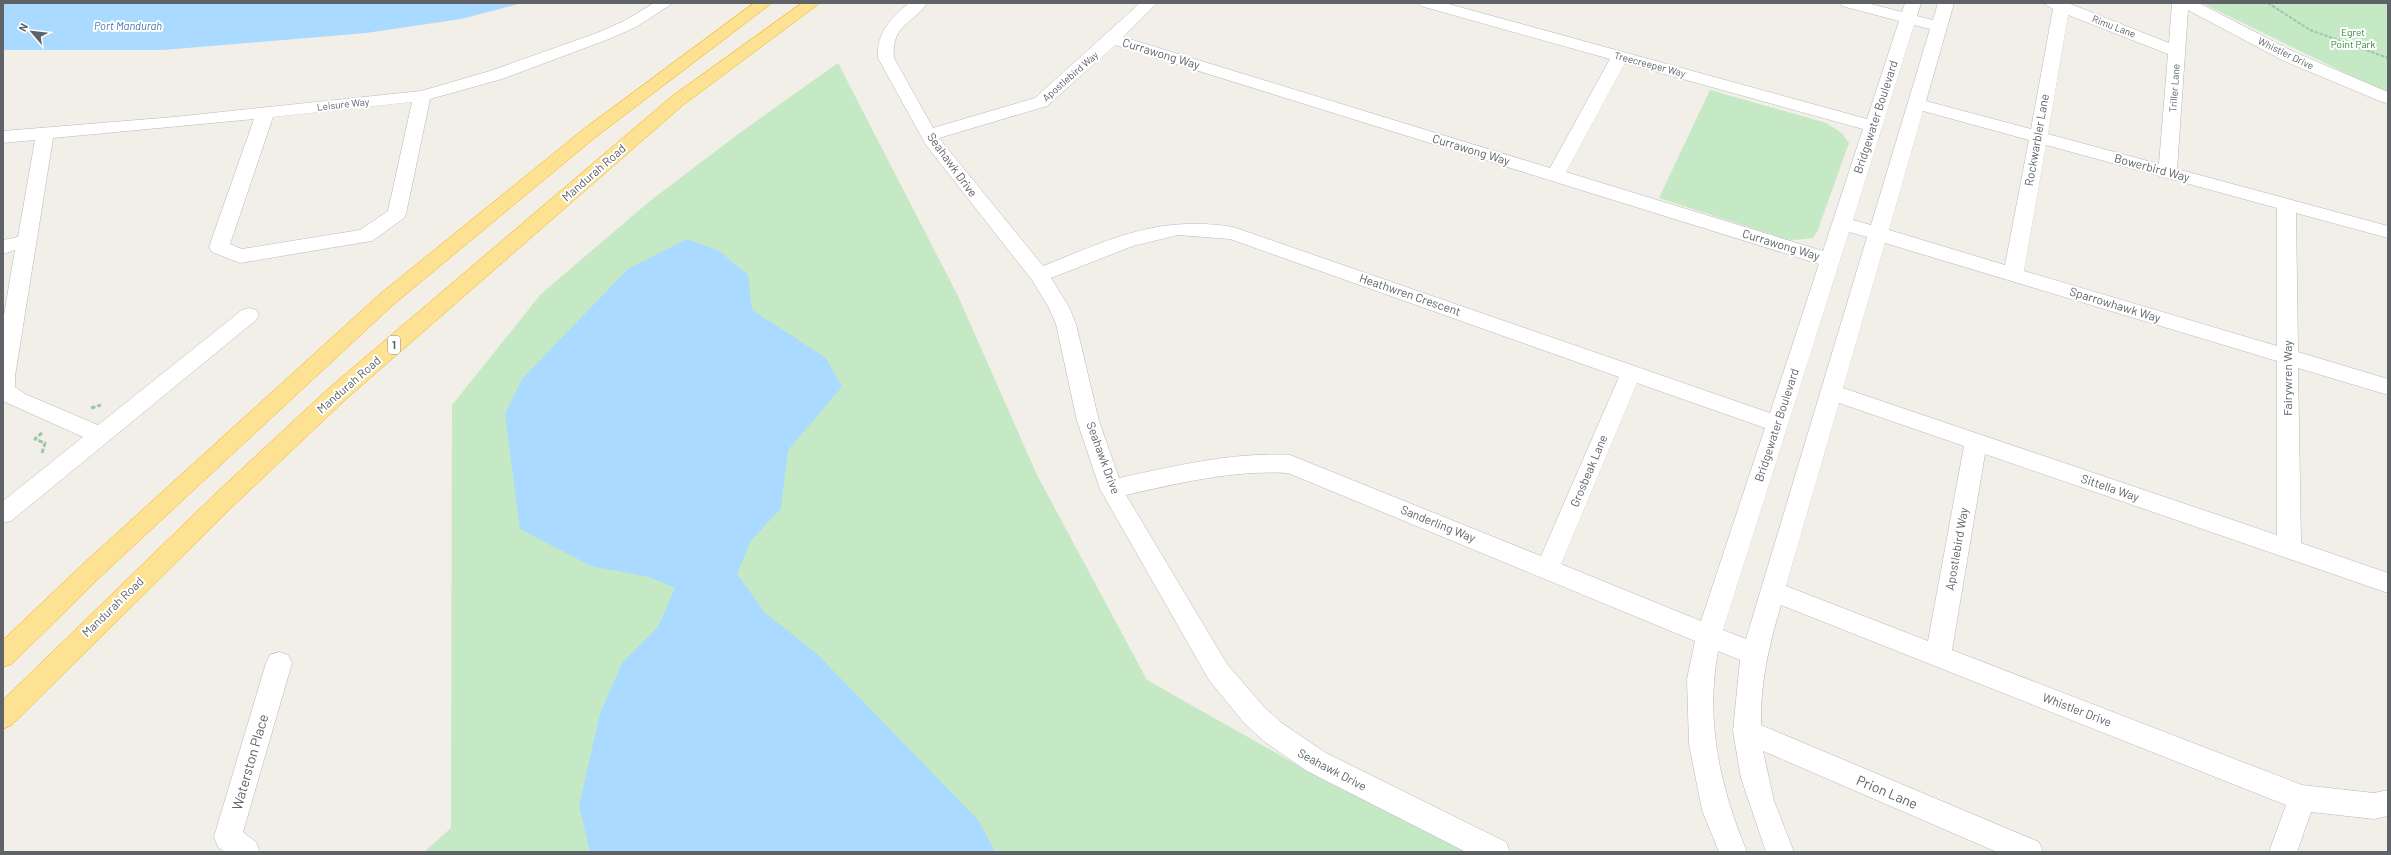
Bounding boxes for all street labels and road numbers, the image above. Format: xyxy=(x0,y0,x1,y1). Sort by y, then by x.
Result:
street label: Rimu Lane xyxy=(2090,12,2138,40)
street label: Whistler Drive xyxy=(2256,34,2316,72)
street label: Currawong Way xyxy=(1121,35,1202,72)
street label: Apostlebird Way xyxy=(1040,48,1101,104)
street label: Treecreeper Way xyxy=(1613,49,1687,79)
street label: Bridgewater Boulevard xyxy=(1850,58,1900,175)
street label: Triller Lane xyxy=(2166,63,2182,113)
street label: Rockwarbler Lane xyxy=(2021,93,2051,187)
street label: Leisure Way xyxy=(316,95,370,113)
street label: Seahawk Drive xyxy=(925,130,981,199)
street label: Currawong Way xyxy=(1431,131,1512,168)
street label: Mandurah Road xyxy=(559,141,628,204)
street label: Bowerbird Way xyxy=(2113,150,2192,184)
street label: Currawong Way xyxy=(1741,226,1822,263)
street label: Heathwren Crescent xyxy=(1358,270,1463,318)
street label: Sparrowhawk Way xyxy=(2068,284,2163,325)
road number: 1 xyxy=(388,336,400,354)
street label: Fairywren Way xyxy=(2280,340,2294,416)
street label: Mandurah Road xyxy=(314,353,383,416)
street label: Bridgewater Boulevard xyxy=(1751,366,1801,483)
street label: Seahawk Drive xyxy=(1084,420,1123,496)
street label: Grosbeak Lane xyxy=(1567,432,1610,509)
street label: Sittella Way xyxy=(2079,471,2142,504)
street label: Sanderling Way xyxy=(1399,502,1478,545)
street label: Apostlebird Way xyxy=(1942,506,1970,591)
street label: Mandurah Road xyxy=(79,573,146,639)
street label: Whistler Drive xyxy=(2041,689,2114,729)
street label: Waterston Place xyxy=(228,712,271,812)
street label: Seahawk Drive xyxy=(1296,745,1369,793)
street label: Prion Lane xyxy=(1854,771,1920,812)

